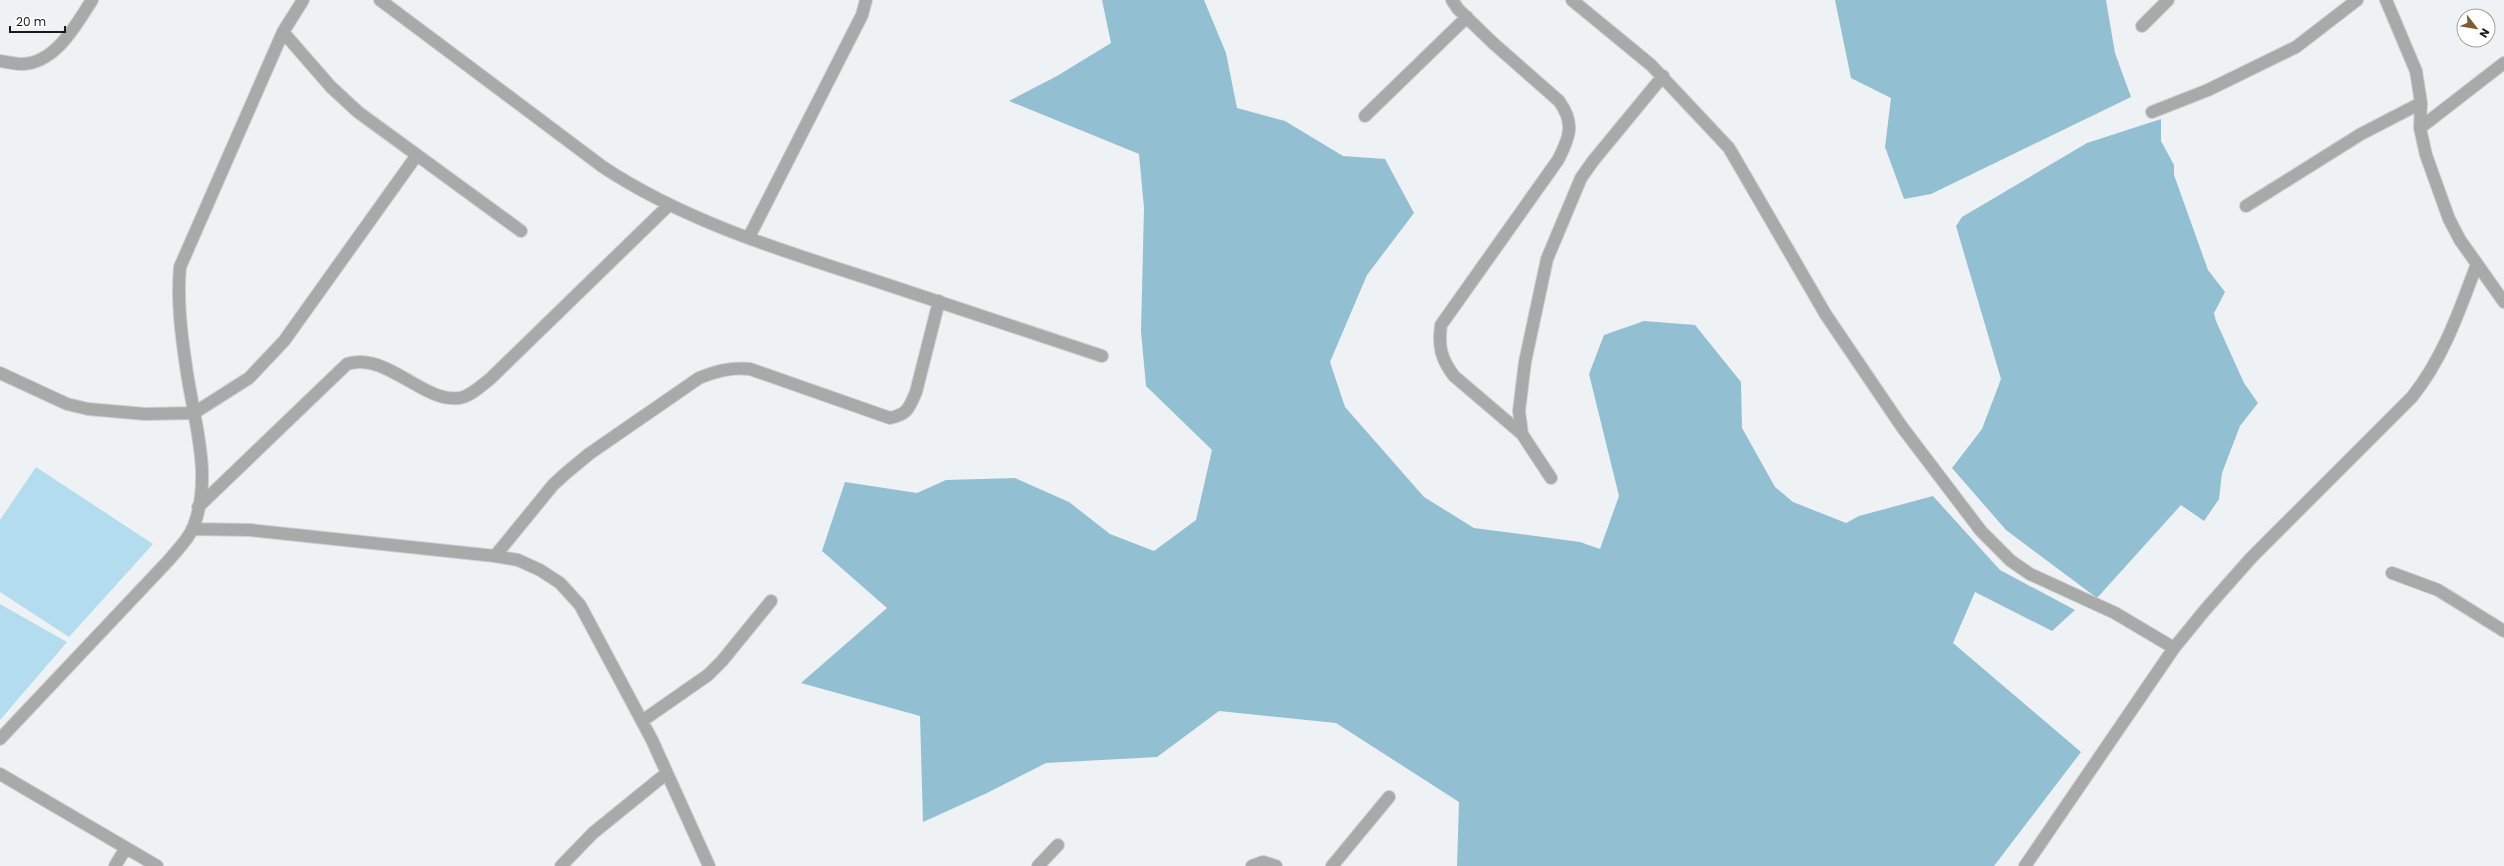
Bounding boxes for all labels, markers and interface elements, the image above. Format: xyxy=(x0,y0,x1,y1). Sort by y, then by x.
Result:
scale bar xyxy=(10,8,65,34)
north arrow xyxy=(2456,8,2496,48)
text: 20 m xyxy=(16,13,46,30)
text: N xyxy=(2476,25,2494,41)

